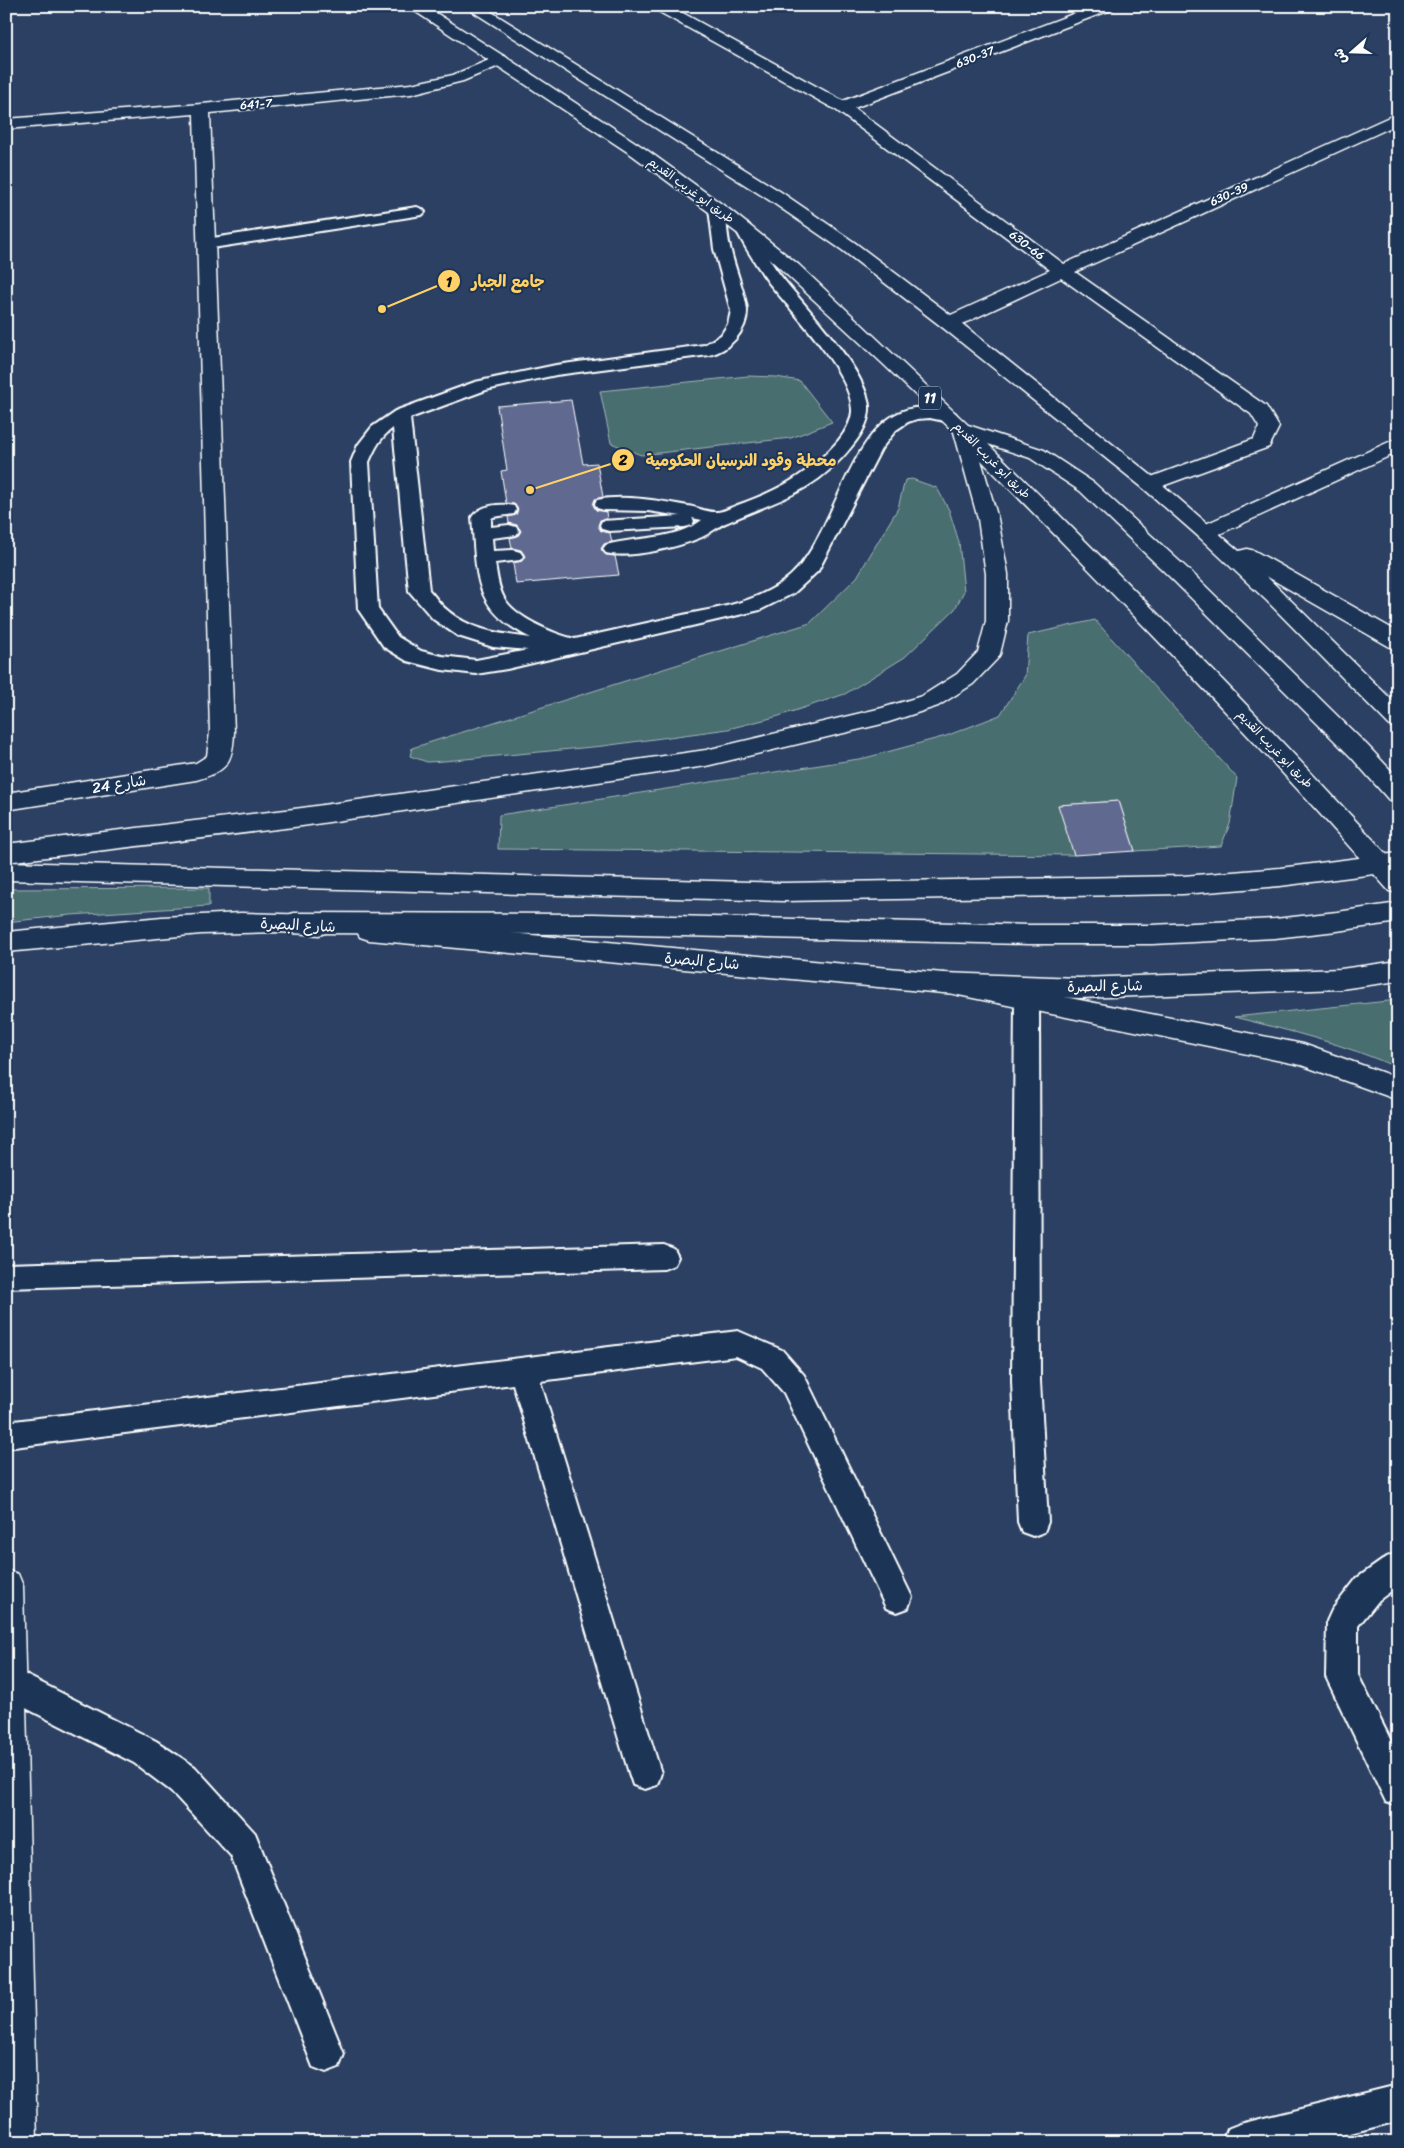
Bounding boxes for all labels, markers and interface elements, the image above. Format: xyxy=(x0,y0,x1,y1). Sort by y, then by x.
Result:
north arrow xyxy=(1326,28,1376,78)
street label: 630-37 xyxy=(952,39,999,74)
text: ش xyxy=(1326,45,1355,68)
street label: 641-7 xyxy=(239,92,274,116)
street label: طريق ابو غريب القديم xyxy=(643,151,739,229)
street label: 630-39 xyxy=(1206,176,1252,212)
street label: 630-66 xyxy=(1004,224,1050,266)
callout: جامع الجبار xyxy=(437,266,555,297)
text: جامع الجبار xyxy=(469,267,545,296)
text: 1 xyxy=(446,269,453,295)
road number: 11 xyxy=(919,386,941,409)
street label: طريق ابو غريب القديم xyxy=(948,416,1036,504)
callout: محطة وقود النرسيان الحكومية xyxy=(610,445,846,476)
text: محطة وقود النرسيان الحكومية xyxy=(645,446,837,475)
text: 2 xyxy=(618,447,628,473)
street label: طريق ابو غريب القديم xyxy=(1231,704,1319,794)
street label: شارع 24 xyxy=(90,767,148,801)
street label: شارع البصرة xyxy=(260,910,336,940)
street label: شارع البصرة xyxy=(663,945,741,977)
street label: شارع البصرة xyxy=(1067,972,1143,1000)

